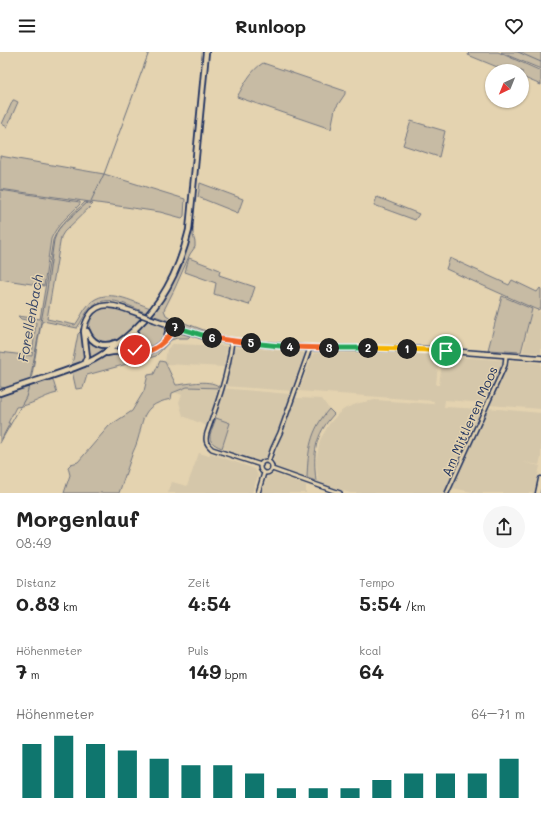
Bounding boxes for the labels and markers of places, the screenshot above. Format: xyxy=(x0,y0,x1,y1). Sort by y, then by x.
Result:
pin: 7 xyxy=(165,317,185,337)
pin: 6 xyxy=(202,328,222,348)
pin xyxy=(118,333,152,367)
pin: 5 xyxy=(241,333,261,353)
pin xyxy=(429,334,463,368)
pin: 4 xyxy=(280,337,300,357)
pin: 3 xyxy=(319,338,339,358)
pin: 2 xyxy=(358,338,378,358)
pin: 1 xyxy=(397,339,417,359)

